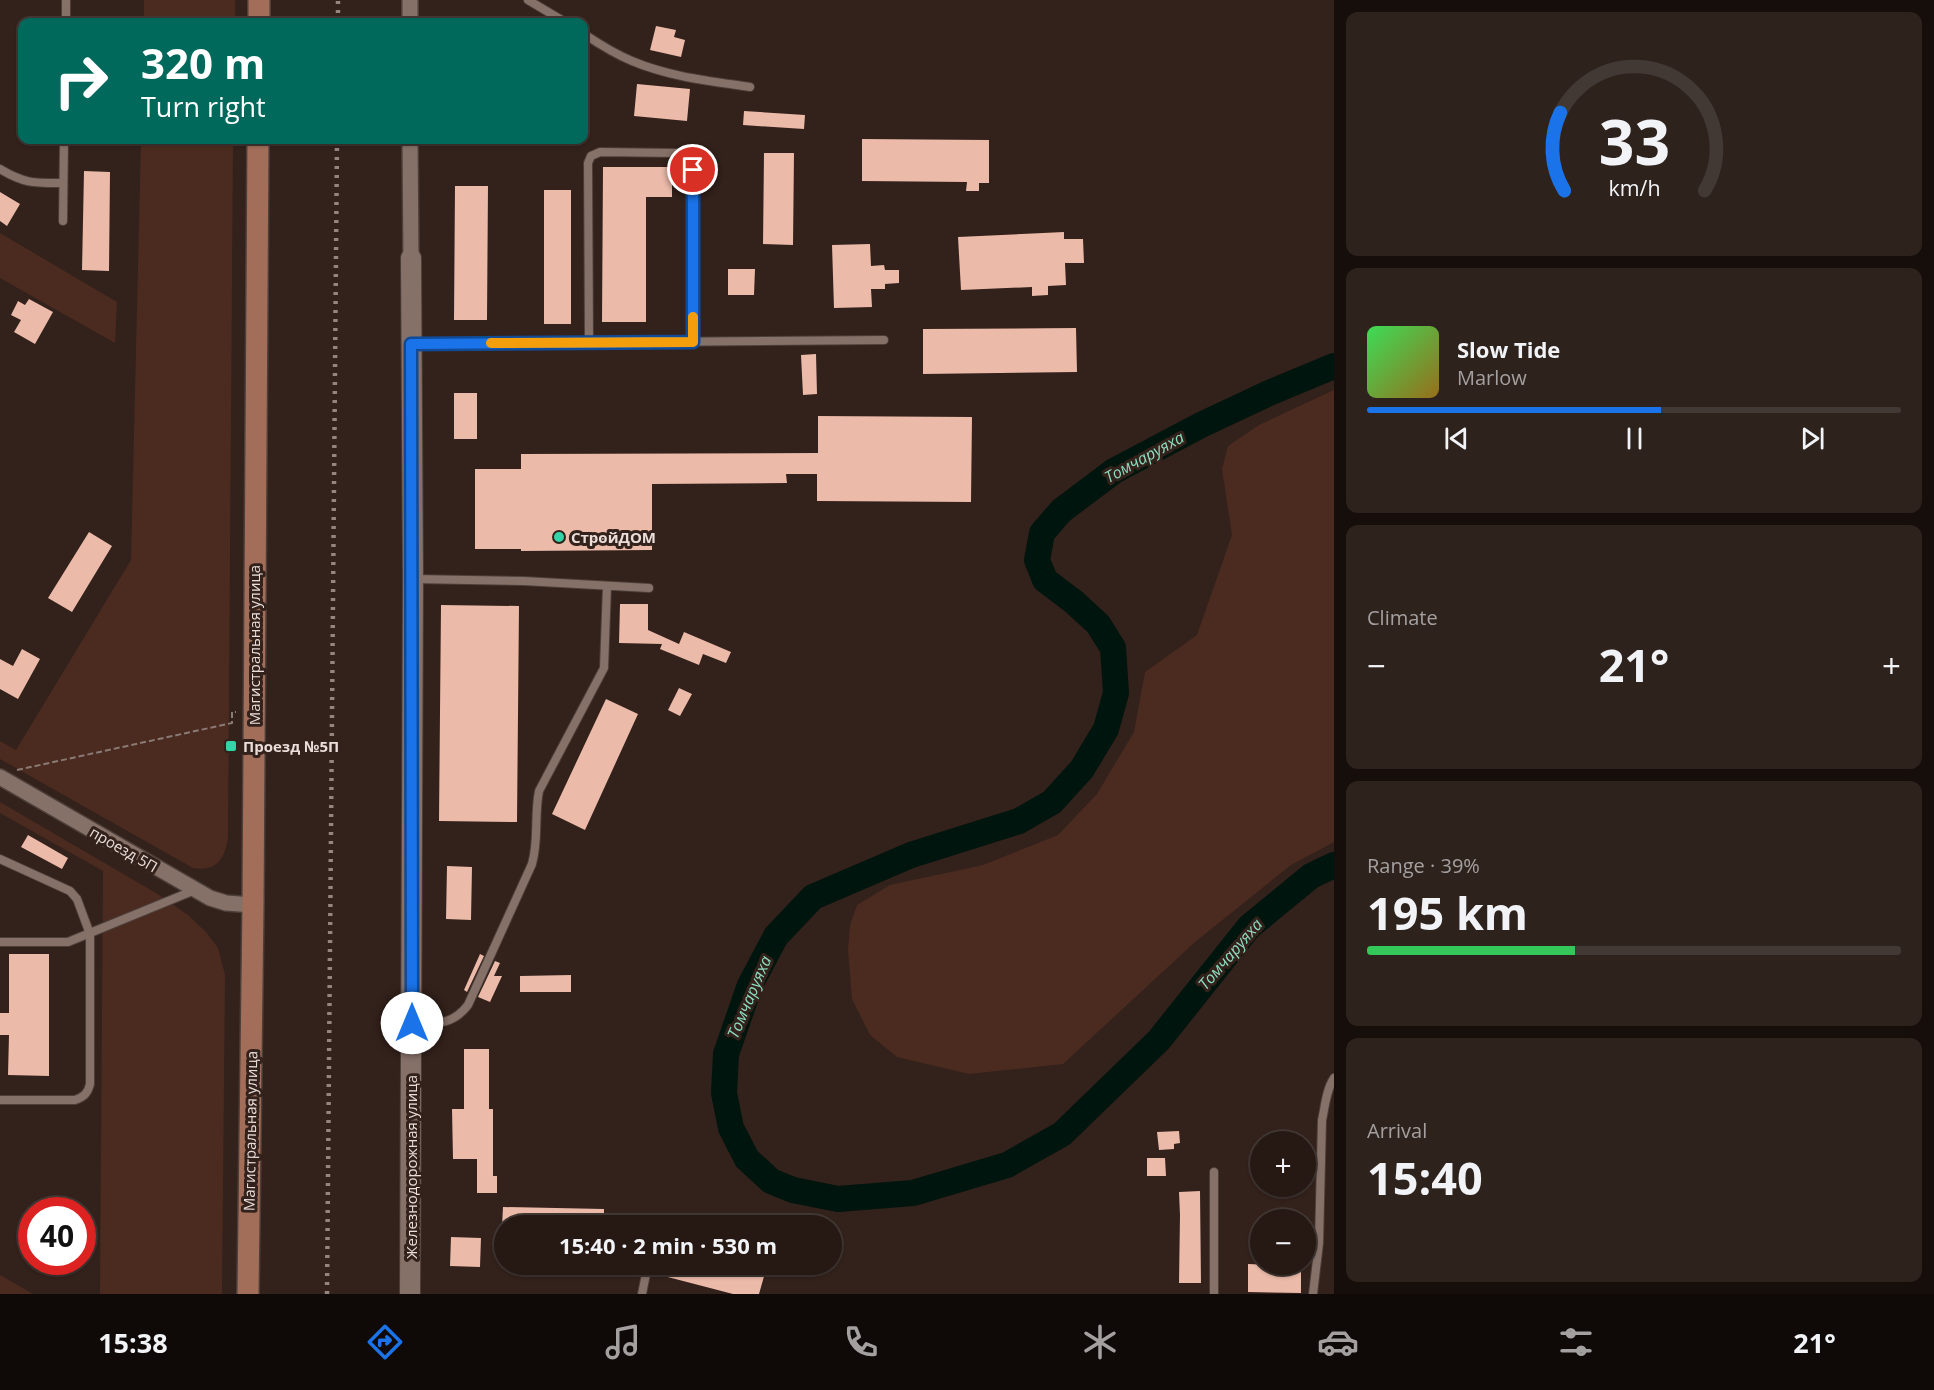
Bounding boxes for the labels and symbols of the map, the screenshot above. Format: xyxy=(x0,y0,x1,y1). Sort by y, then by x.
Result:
pin xyxy=(667,144,718,195)
water label: Томчаруяха xyxy=(1100,426,1188,488)
place label: СтройДОМ xyxy=(571,527,656,547)
marker: СтройДОМ xyxy=(552,530,566,544)
street label: Магистральная улица xyxy=(244,565,264,725)
place label: Проезд №5П xyxy=(243,736,339,756)
marker: Проезд №5П xyxy=(224,739,238,753)
street label: проезд 5П xyxy=(86,822,162,876)
water label: Томчаруяха xyxy=(1193,914,1267,994)
water label: Томчаруяха xyxy=(722,952,776,1042)
position arrow xyxy=(380,991,444,1055)
street label: Магистральная улица xyxy=(239,1051,261,1211)
street label: Железнодорожная улица xyxy=(401,1075,421,1259)
speed limit sign: 40 xyxy=(18,1197,96,1275)

